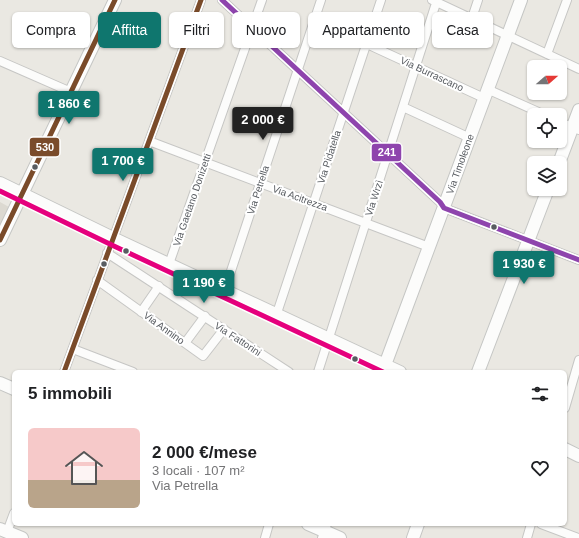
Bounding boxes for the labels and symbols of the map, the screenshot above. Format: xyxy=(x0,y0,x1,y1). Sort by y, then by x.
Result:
street label: Via Burrascano xyxy=(399,55,466,94)
north arrow xyxy=(527,60,567,100)
pin: 1 860 € xyxy=(32,91,106,125)
pin: 2 000 € xyxy=(226,107,300,141)
street label: Via Pidatella xyxy=(315,129,343,185)
street label: Via Timoleone xyxy=(444,132,476,196)
line badge: 530 xyxy=(29,137,60,157)
text: 530 xyxy=(36,141,54,153)
line badge: 241 xyxy=(371,143,402,162)
text: 241 xyxy=(378,146,396,158)
pin: 1 700 € xyxy=(86,148,160,182)
street label: Via Gaetano Donizetti xyxy=(171,152,213,248)
unlabelled marker xyxy=(30,162,40,172)
street label: Via Petrella xyxy=(245,164,271,216)
street label: Via Wrzì xyxy=(363,178,385,217)
street label: Via Acitrezza xyxy=(271,183,329,213)
unlabelled marker xyxy=(489,222,499,232)
unlabelled marker xyxy=(121,246,131,256)
pin: 1 930 € xyxy=(487,251,561,285)
unlabelled marker xyxy=(99,259,109,269)
pin: 1 190 € xyxy=(167,270,241,304)
street label: Via Annino xyxy=(141,310,187,347)
street label: Via Fattorini xyxy=(213,320,263,358)
unlabelled marker xyxy=(350,354,360,364)

